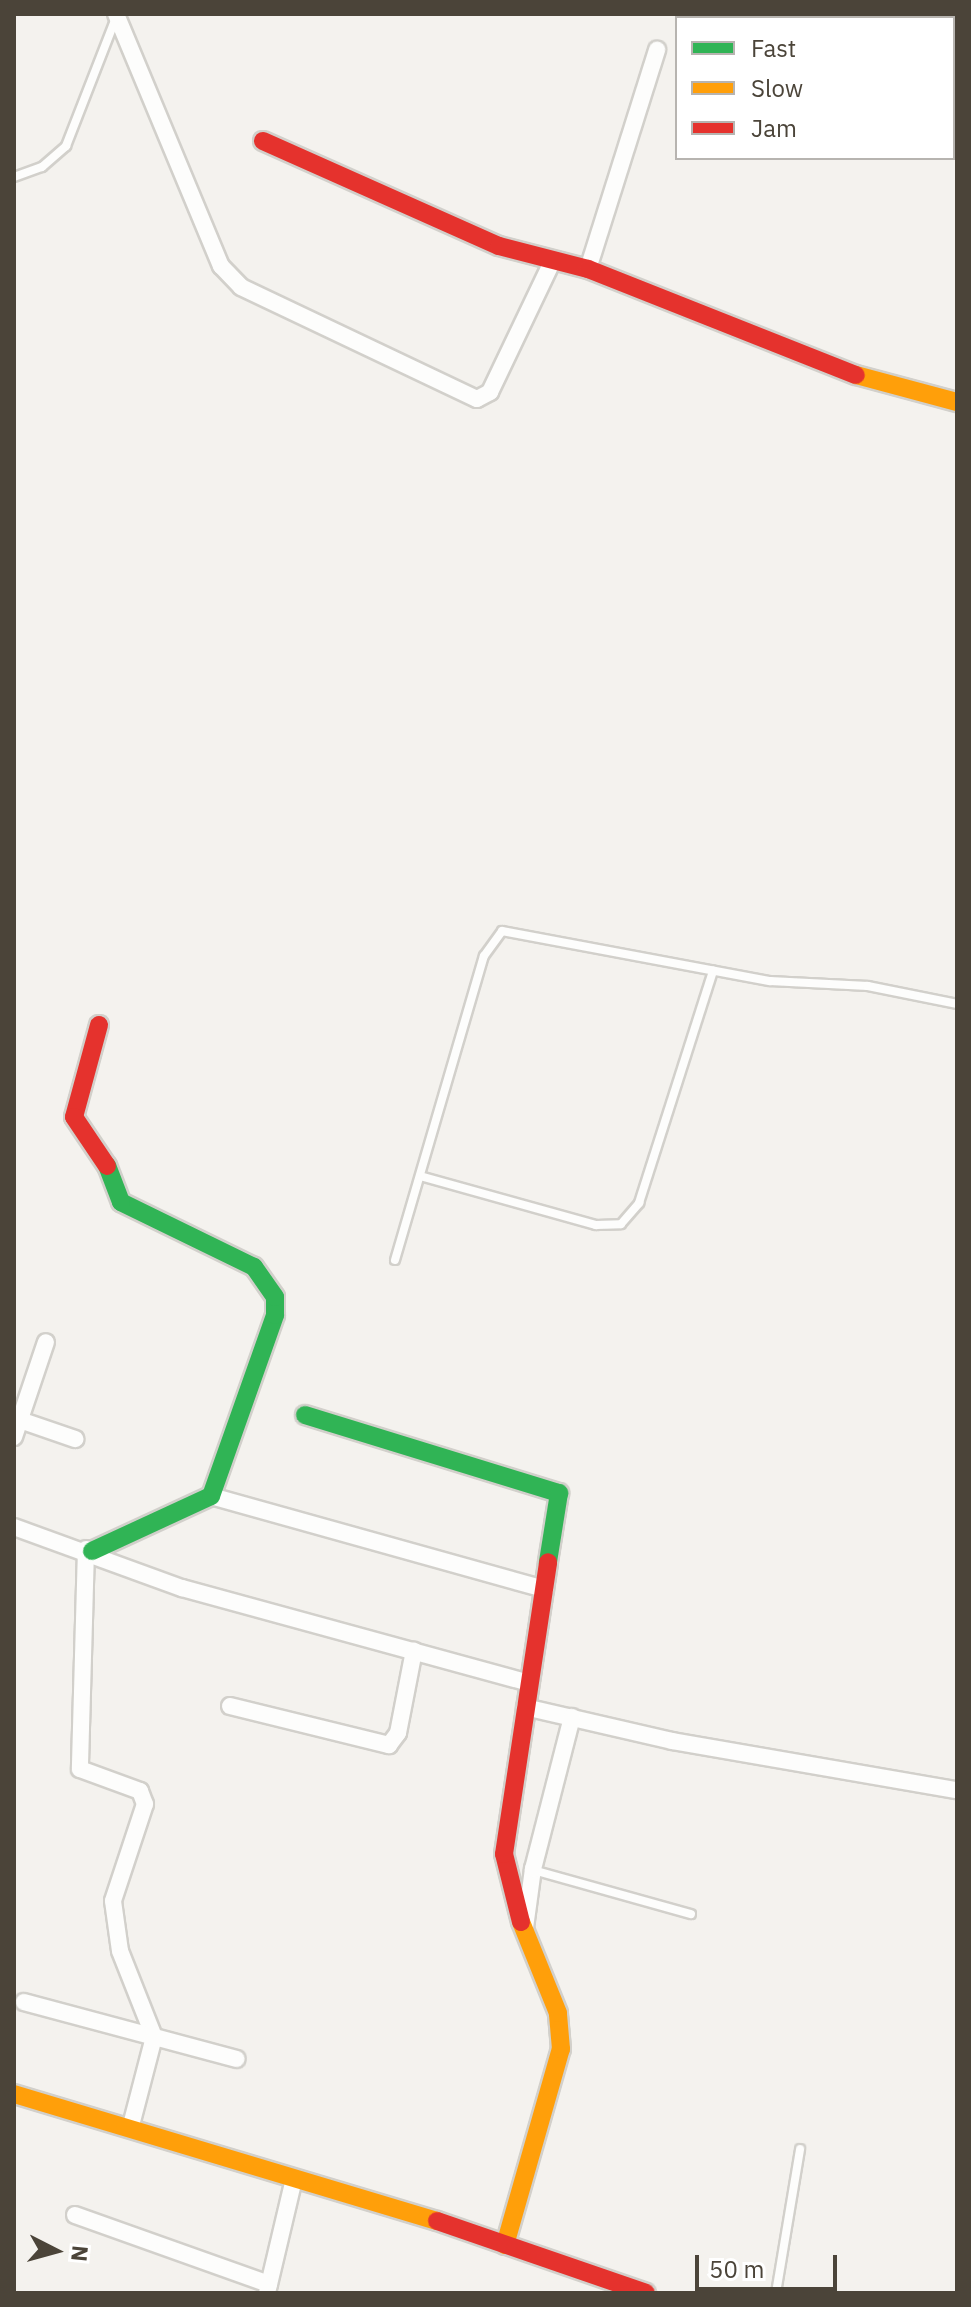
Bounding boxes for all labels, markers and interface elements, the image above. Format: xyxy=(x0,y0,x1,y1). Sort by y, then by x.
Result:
legend xyxy=(675,16,955,160)
text: Fast xyxy=(751,32,796,64)
text: Slow xyxy=(751,72,803,104)
text: Jam xyxy=(751,112,797,144)
north arrow xyxy=(16,2211,96,2291)
scale bar xyxy=(699,2239,841,2289)
text: N xyxy=(65,2244,96,2263)
text: 50 m xyxy=(709,2253,764,2285)

